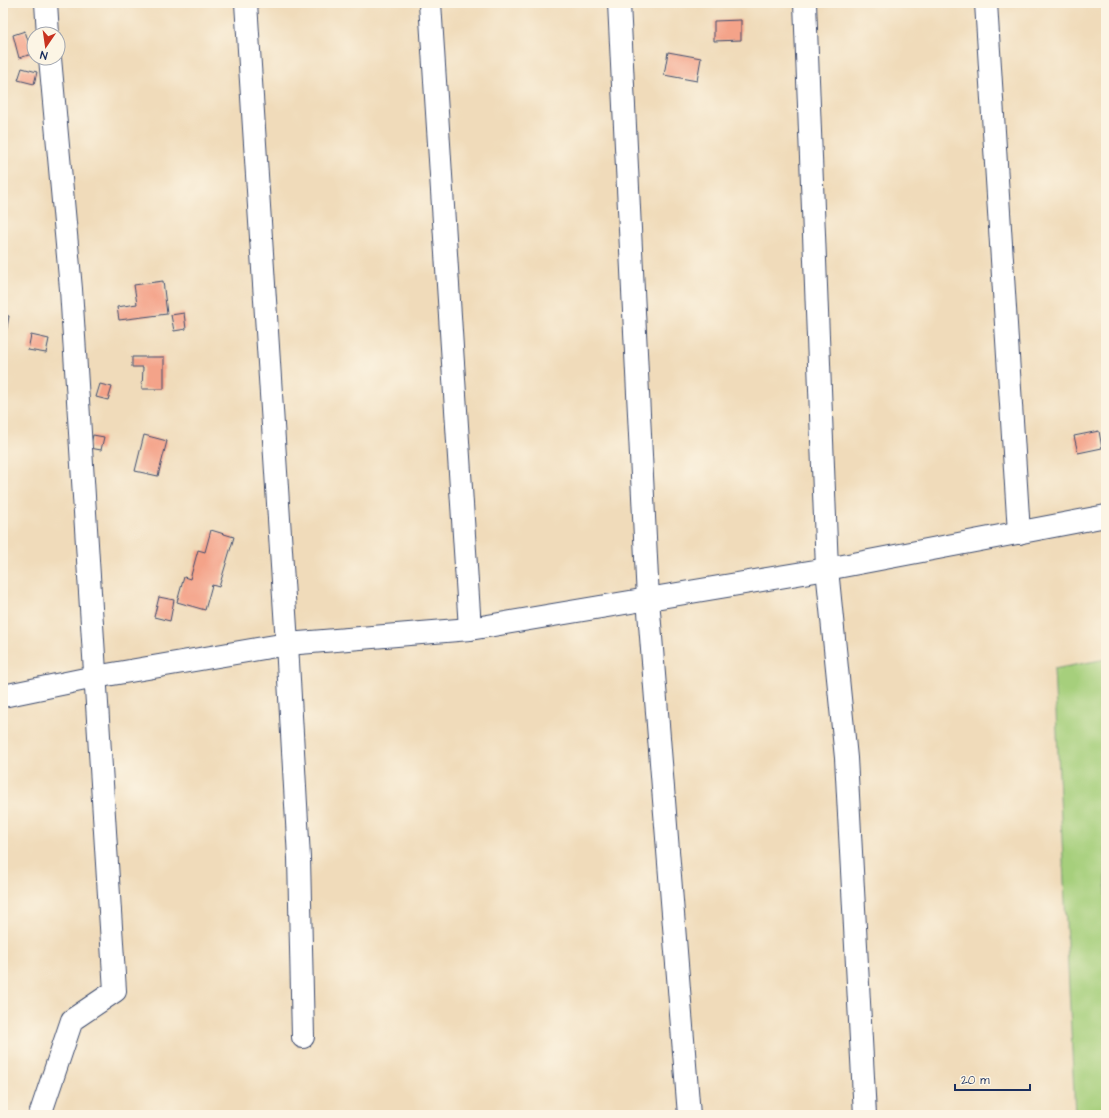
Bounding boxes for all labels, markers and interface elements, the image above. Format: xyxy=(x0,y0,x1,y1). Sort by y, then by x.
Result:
north arrow xyxy=(26,26,66,66)
text: N xyxy=(39,47,49,63)
scale bar xyxy=(955,1066,1030,1092)
text: 20 m xyxy=(961,1072,990,1089)

